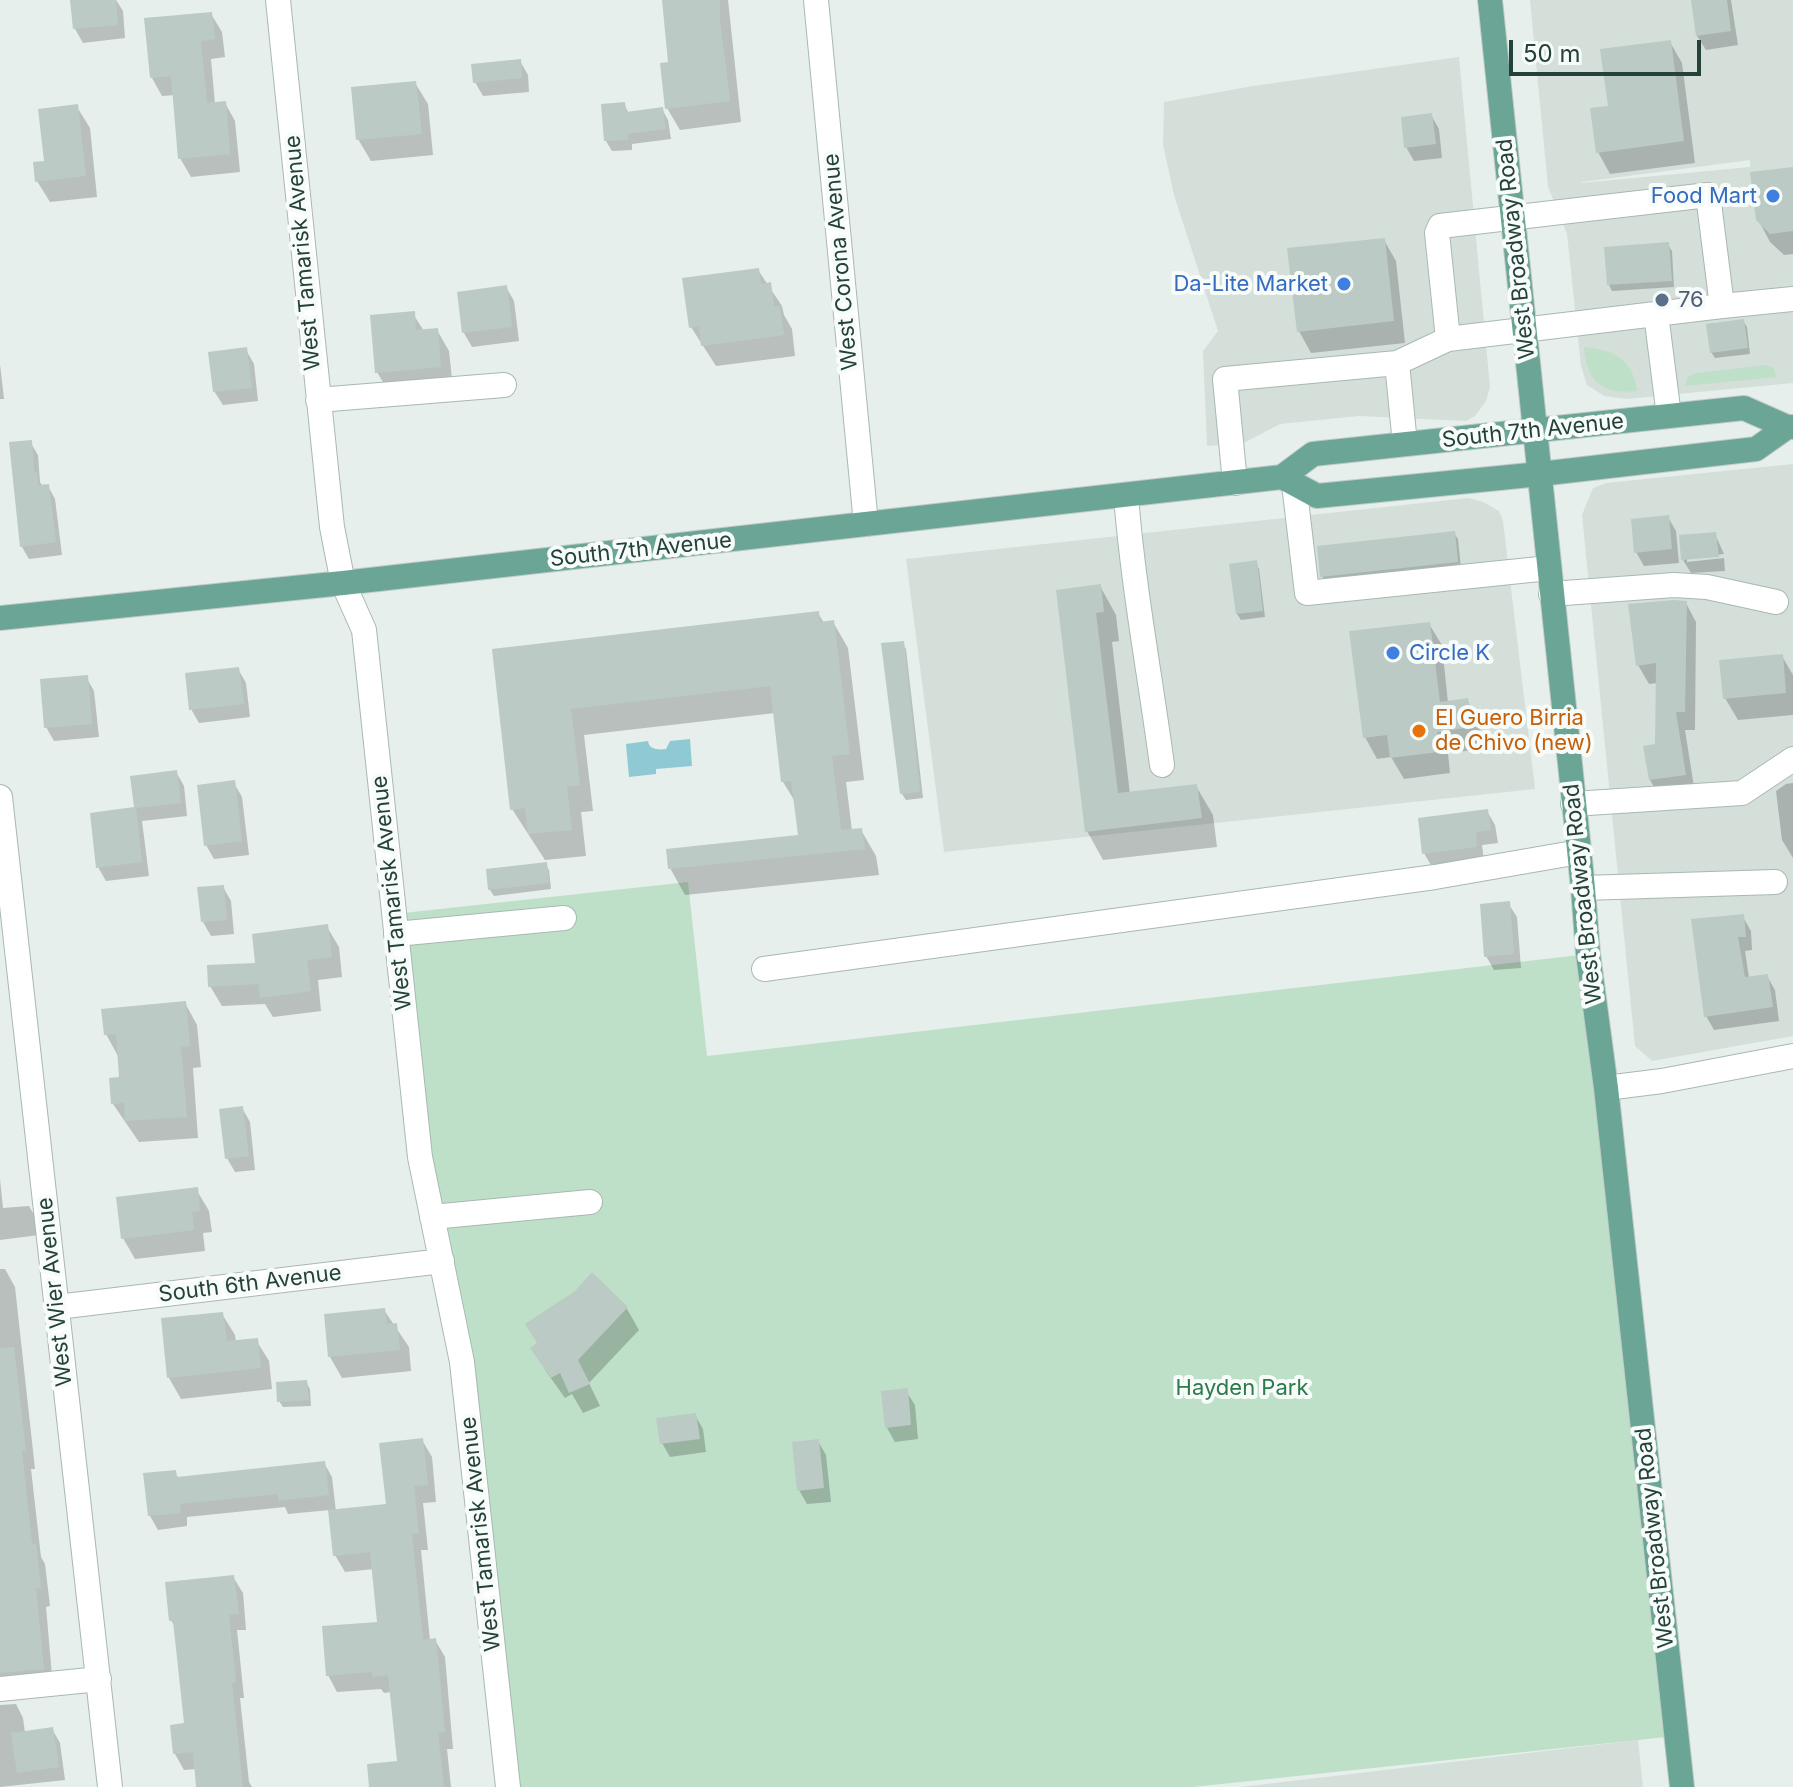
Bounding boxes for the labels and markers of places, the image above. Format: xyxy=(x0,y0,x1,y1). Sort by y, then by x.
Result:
place label: Food Mart xyxy=(1651,183,1757,209)
marker: Food Mart xyxy=(1764,187,1782,205)
place label: Da-Lite Market xyxy=(1173,271,1328,297)
marker: Da-Lite Market xyxy=(1335,275,1353,293)
place label: 76 xyxy=(1678,287,1704,313)
marker: 76 xyxy=(1653,291,1671,309)
place label: Circle K xyxy=(1409,640,1490,666)
marker: Circle K xyxy=(1384,644,1402,662)
place label: El Guero Birria de Chivo (new) xyxy=(1435,705,1593,756)
marker: El Guero Birria de Chivo (new) xyxy=(1410,722,1428,740)

